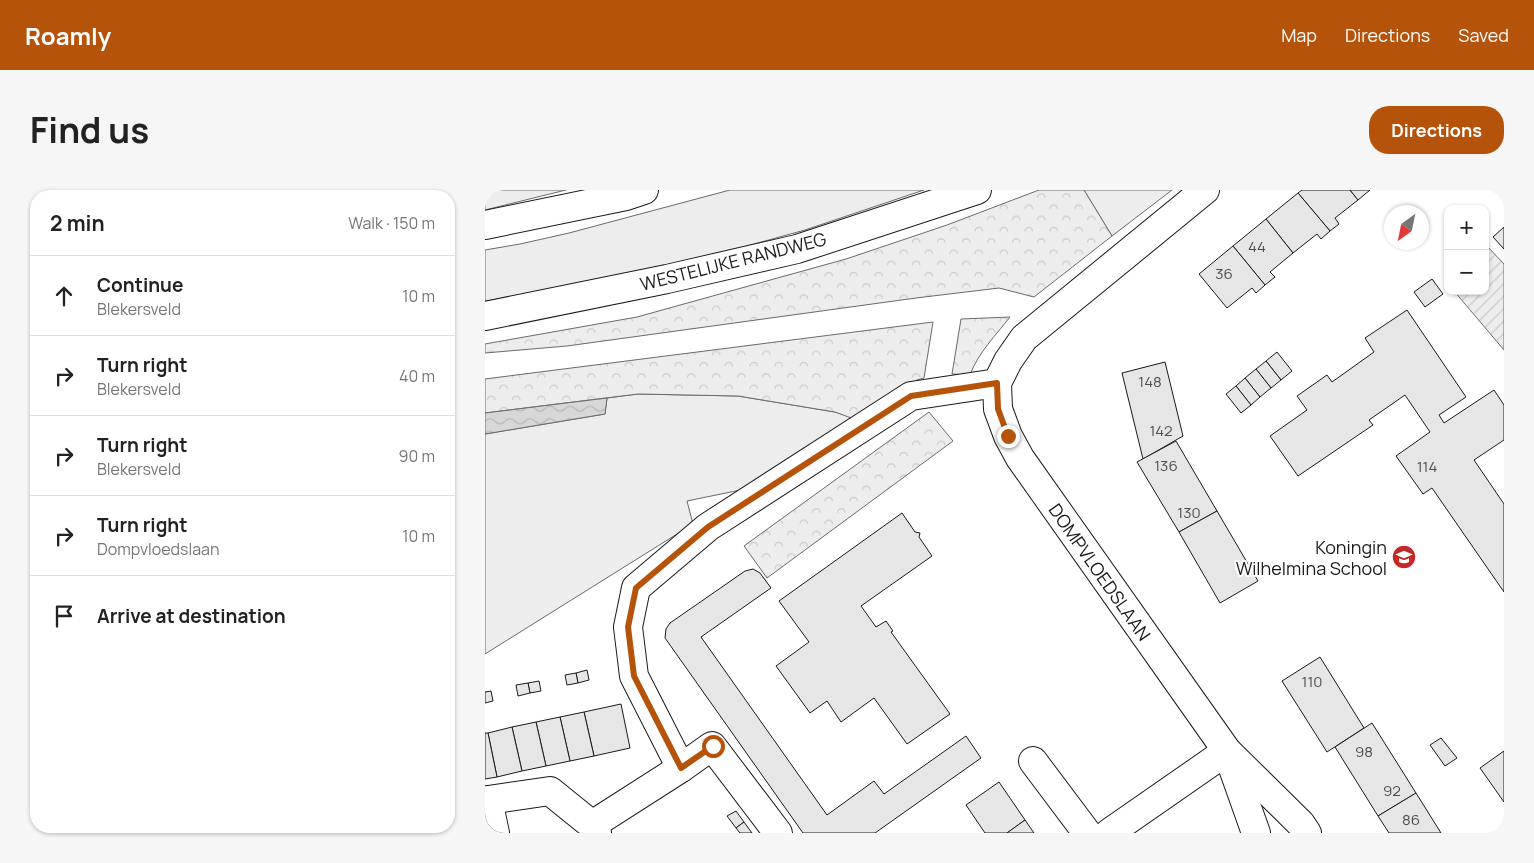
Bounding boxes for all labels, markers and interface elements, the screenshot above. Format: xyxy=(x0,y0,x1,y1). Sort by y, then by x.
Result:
text: Roamly xyxy=(25,19,111,52)
text: Map xyxy=(1281,23,1317,47)
text: Directions xyxy=(1345,23,1430,47)
text: Saved xyxy=(1458,23,1509,47)
text: Find us xyxy=(30,106,149,154)
button: Directions xyxy=(1369,106,1504,154)
north arrow xyxy=(1384,205,1429,250)
map controls xyxy=(1444,205,1489,295)
button: + xyxy=(1444,205,1489,250)
text: 2 min xyxy=(50,209,105,237)
text: Walk · 150 m xyxy=(348,212,435,234)
street label: WESTELIJKE RANDWEG xyxy=(637,226,829,296)
house number: 44 xyxy=(1248,236,1266,257)
button: − xyxy=(1444,250,1489,295)
house number: 36 xyxy=(1215,263,1233,284)
text: Continue xyxy=(97,272,183,298)
icon: ahead xyxy=(50,282,78,310)
text: 10 m xyxy=(402,285,435,307)
text: Blekersveld xyxy=(97,298,181,320)
text: Turn right xyxy=(97,352,187,378)
icon: right xyxy=(50,362,78,390)
text: 40 m xyxy=(399,365,435,387)
house number: 148 xyxy=(1138,371,1162,392)
text: Blekersveld xyxy=(97,378,181,400)
house number: 142 xyxy=(1149,420,1173,441)
route end xyxy=(997,425,1020,448)
text: Turn right xyxy=(97,432,187,458)
icon: right xyxy=(50,442,78,470)
text: 90 m xyxy=(399,445,435,467)
house number: 136 xyxy=(1154,455,1178,476)
house number: 114 xyxy=(1417,456,1437,477)
text: Blekersveld xyxy=(97,458,181,480)
street label: DOMPVLOEDSLAAN xyxy=(1044,499,1156,645)
house number: 130 xyxy=(1177,502,1201,523)
text: Turn right xyxy=(97,512,187,538)
icon: right xyxy=(50,522,78,550)
text: 10 m xyxy=(402,525,435,547)
place label: Koningin Wilhelmina School xyxy=(1236,535,1387,580)
text: Dompvloedslaan xyxy=(97,538,220,560)
school or university icon: Koningin Wilhelmina School xyxy=(1391,544,1417,570)
icon: arrive xyxy=(50,602,78,630)
text: Arrive at destination xyxy=(97,603,286,629)
house number: 110 xyxy=(1302,671,1322,692)
route start xyxy=(702,735,725,758)
house number: 98 xyxy=(1355,741,1373,762)
house number: 92 xyxy=(1383,780,1401,801)
house number: 86 xyxy=(1402,809,1420,830)

